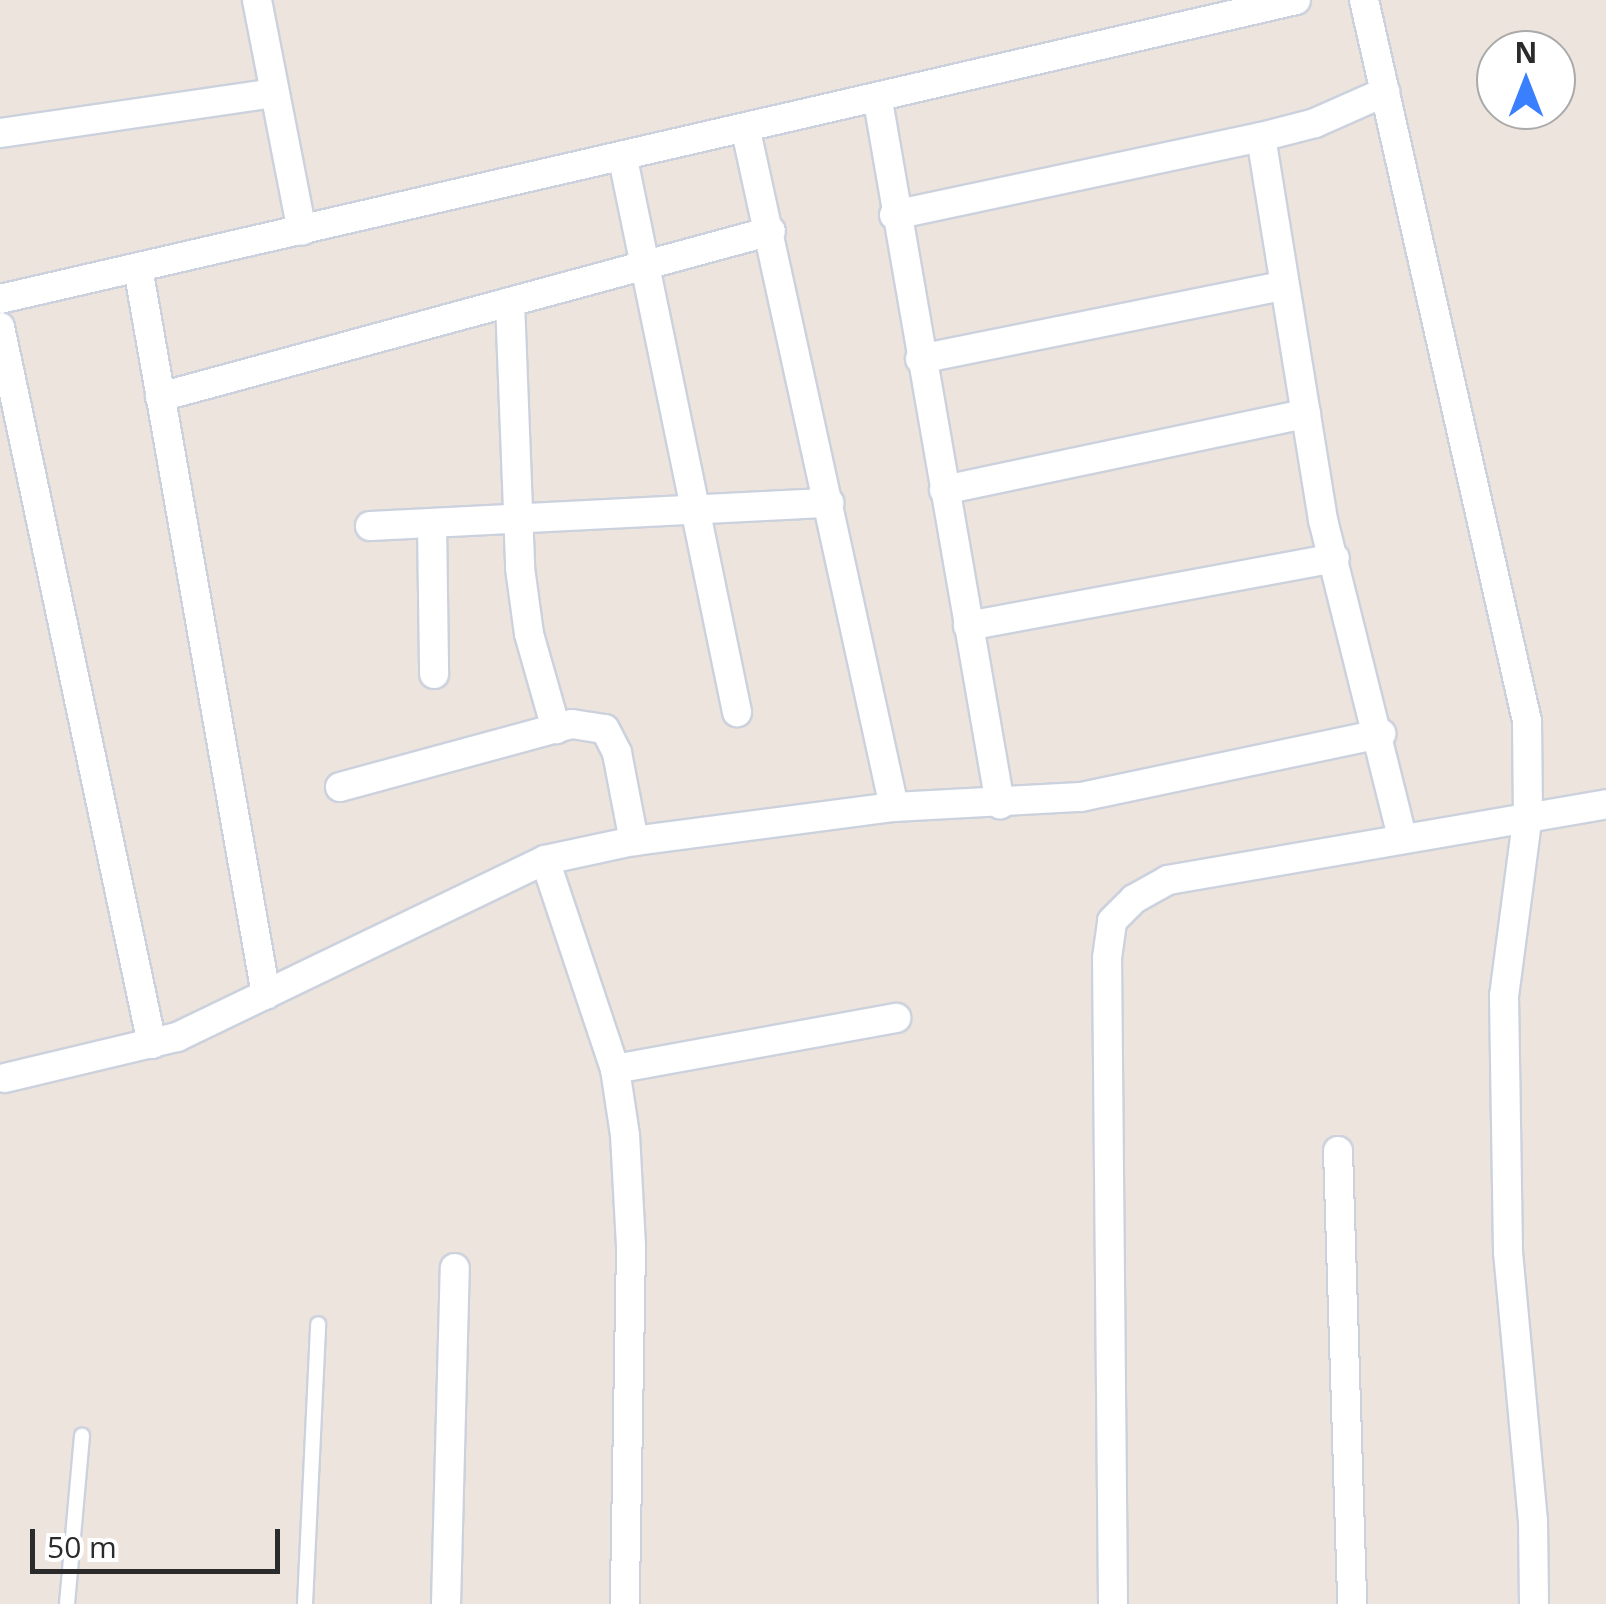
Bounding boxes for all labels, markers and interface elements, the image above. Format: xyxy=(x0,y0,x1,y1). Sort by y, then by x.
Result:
north arrow xyxy=(1476,30,1576,130)
text: N xyxy=(1515,33,1537,71)
scale bar xyxy=(35,1509,285,1571)
text: 50 m xyxy=(47,1526,117,1567)

